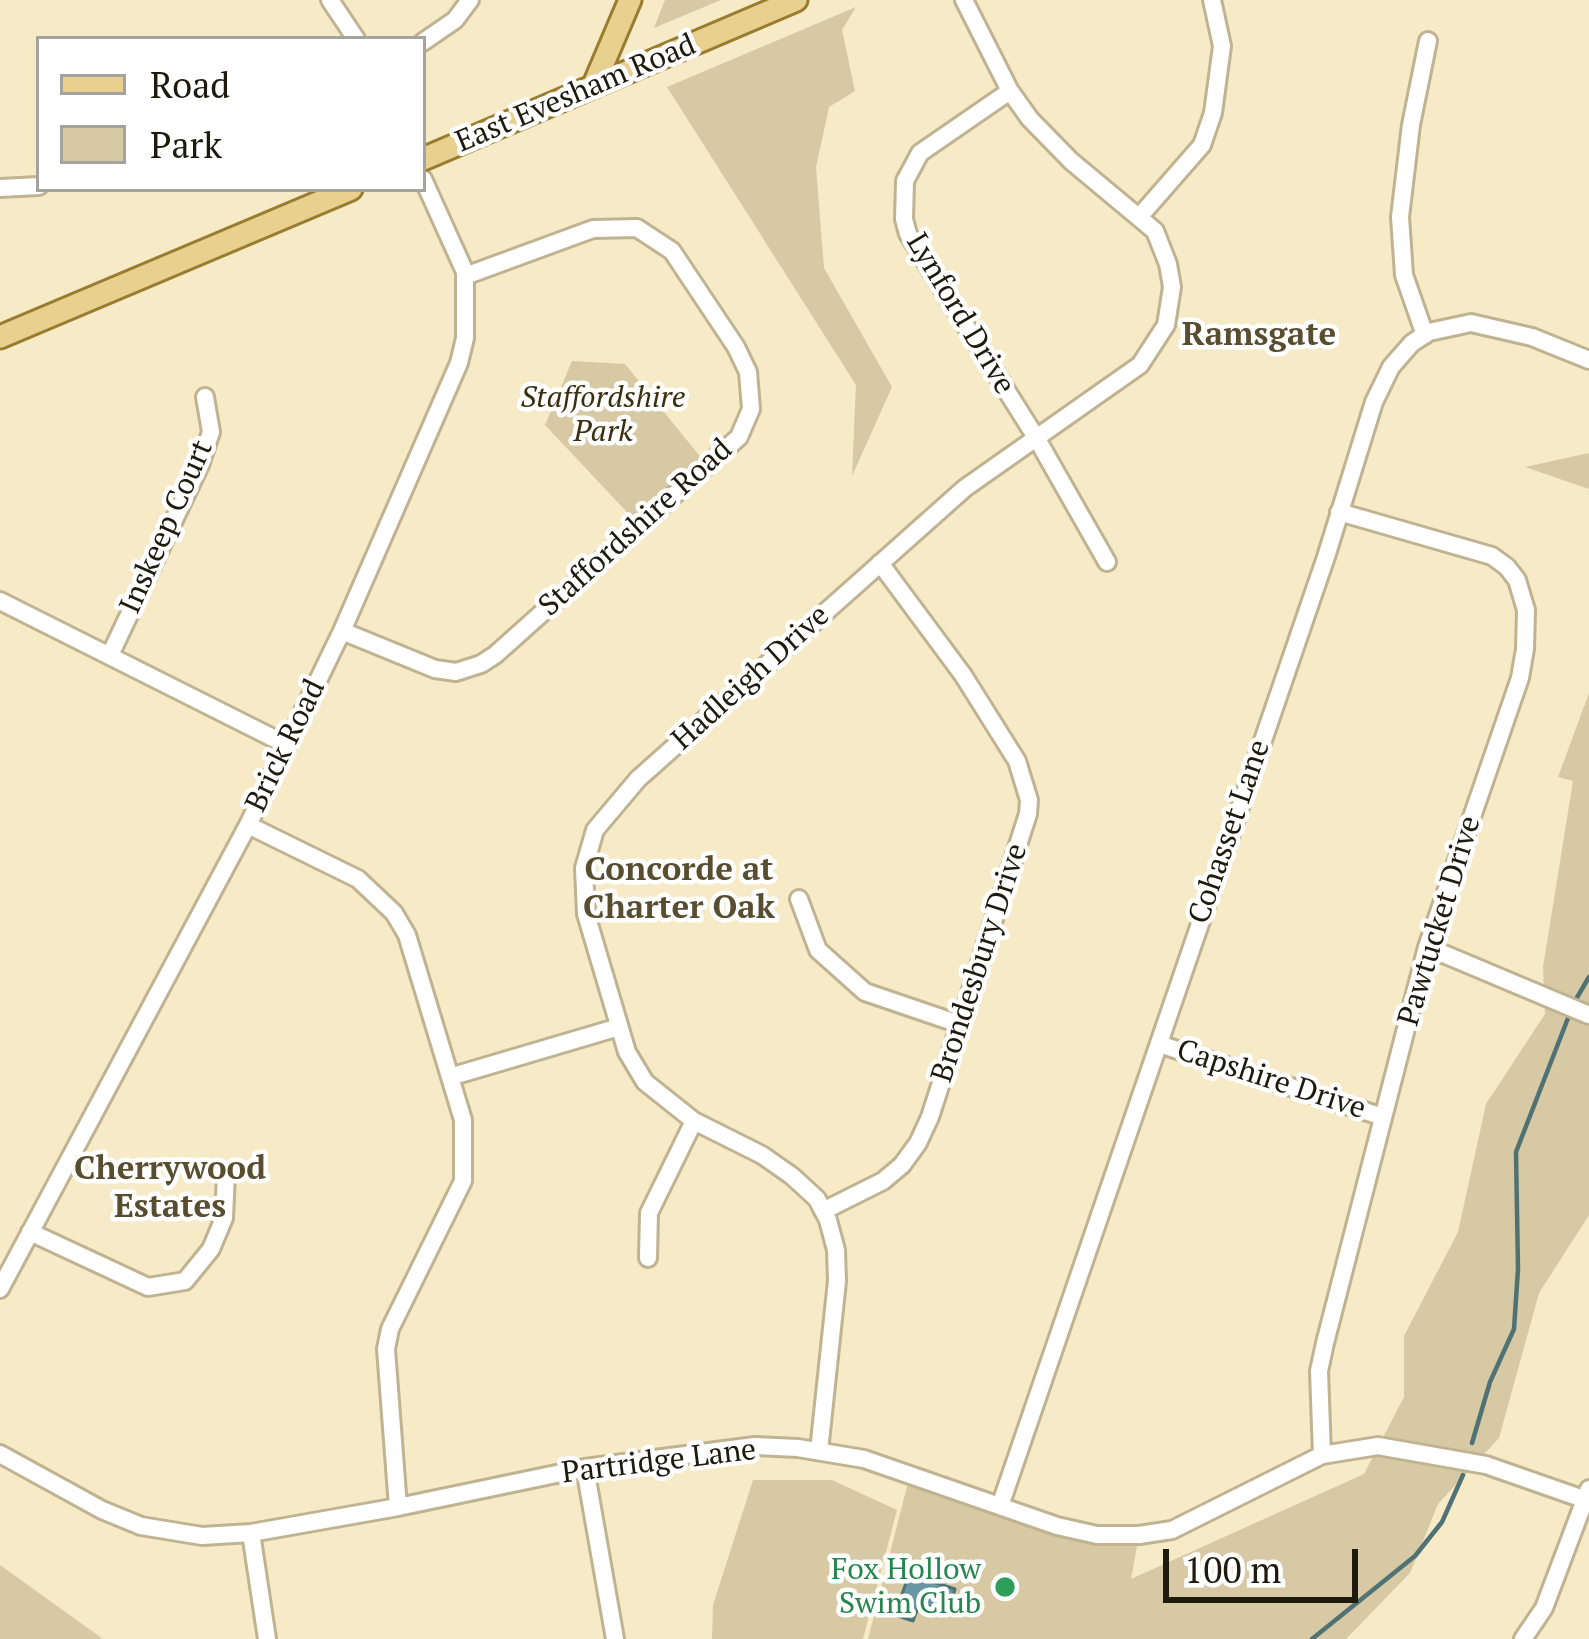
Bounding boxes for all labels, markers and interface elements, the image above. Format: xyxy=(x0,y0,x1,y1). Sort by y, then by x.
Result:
street label: East Evesham Road xyxy=(451,27,701,161)
legend xyxy=(36,36,426,192)
text: Road xyxy=(150,61,230,108)
text: Park xyxy=(150,121,222,168)
street label: Lynford Drive xyxy=(898,227,1022,401)
district label: Ramsgate xyxy=(1182,316,1336,356)
park label: Staffordshire Park xyxy=(521,380,685,450)
street label: Staffordshire Road xyxy=(532,432,740,624)
street label: Inskeep Court xyxy=(113,435,221,619)
street label: Hadleigh Drive xyxy=(665,598,837,758)
street label: Brick Road xyxy=(239,674,333,818)
street label: Cohasset Lane xyxy=(1182,735,1278,929)
street label: Pawtucket Drive xyxy=(1391,812,1489,1030)
street label: Brondesbury Drive xyxy=(924,839,1036,1087)
district label: Concorde at Charter Oak xyxy=(583,851,775,929)
street label: Capshire Drive xyxy=(1172,1033,1370,1127)
district label: Cherrywood Estates xyxy=(74,1150,266,1228)
street label: Partridge Lane xyxy=(560,1432,758,1492)
scale bar xyxy=(1169,1525,1364,1599)
text: 100 m xyxy=(1184,1546,1281,1593)
place label: Fox Hollow Swim Club xyxy=(831,1552,981,1622)
marker: Fox Hollow Swim Club xyxy=(992,1574,1018,1600)

